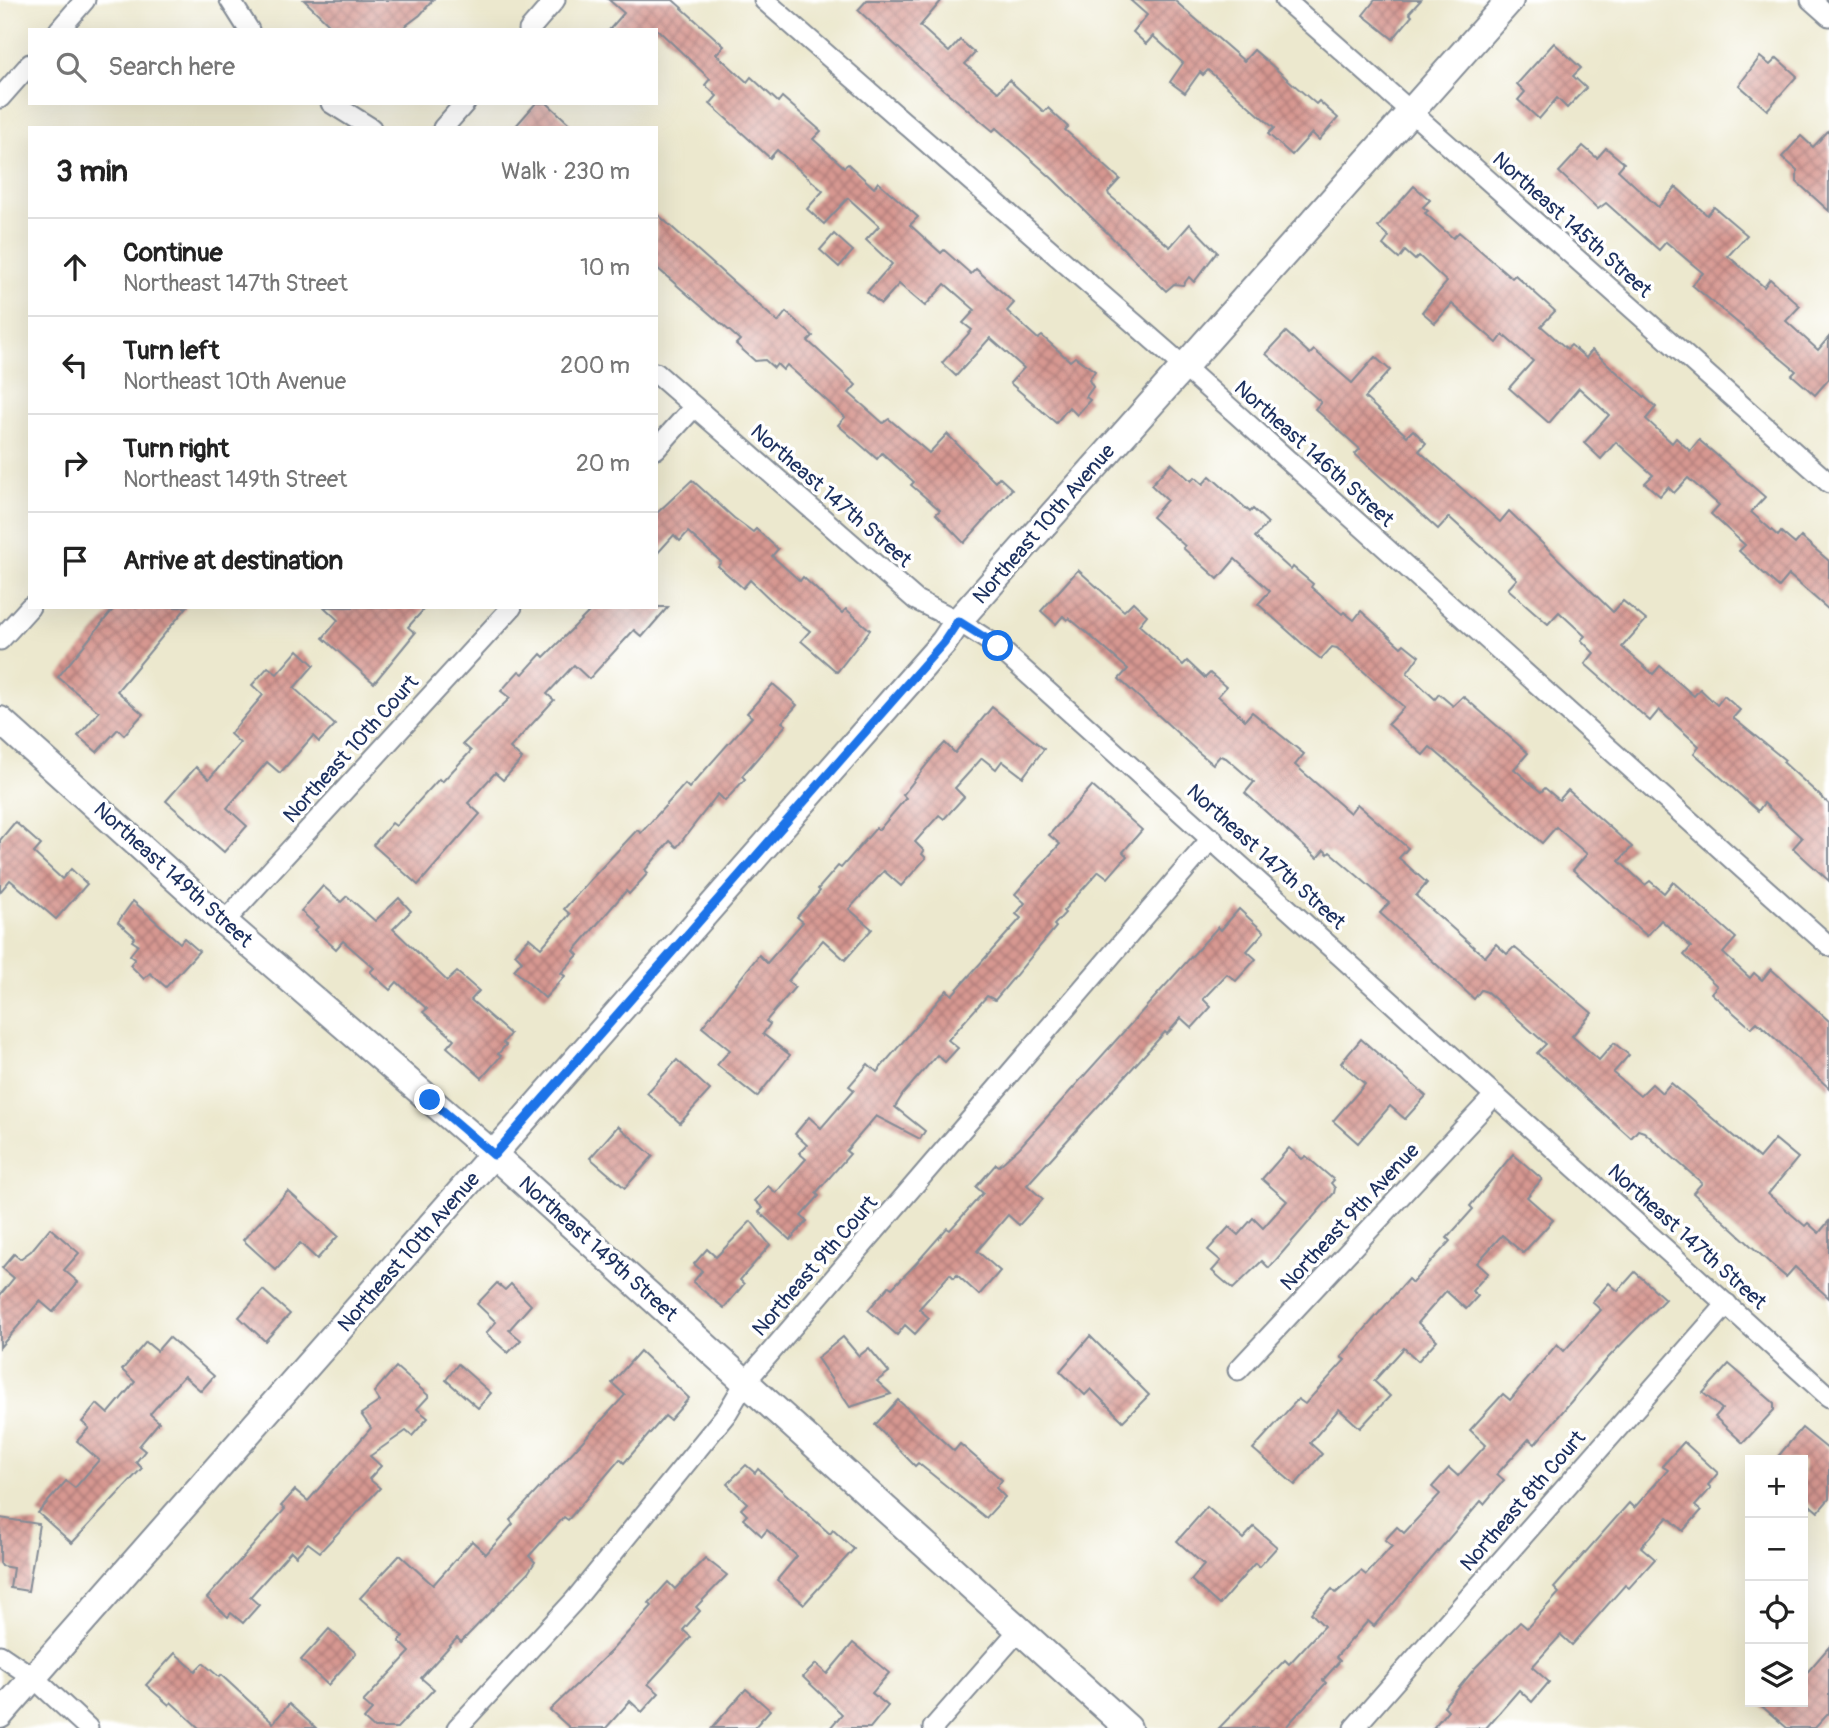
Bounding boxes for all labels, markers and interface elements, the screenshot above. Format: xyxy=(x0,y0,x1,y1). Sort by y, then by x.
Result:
search box xyxy=(28,28,658,105)
icon: search xyxy=(52,48,90,86)
text: Search here xyxy=(108,51,235,83)
street label: Northeast 145th Street xyxy=(1487,146,1658,304)
text: 3 min xyxy=(56,153,128,190)
text: Walk · 230 m xyxy=(501,157,630,186)
text: Continue xyxy=(123,237,223,269)
icon: ahead xyxy=(56,248,94,286)
text: 10 m xyxy=(580,253,630,282)
text: Northeast 147th Street xyxy=(123,269,348,298)
text: Turn left xyxy=(123,335,219,367)
icon: left xyxy=(56,346,94,384)
text: 200 m xyxy=(560,351,630,380)
text: Northeast 10th Avenue xyxy=(123,367,346,396)
street label: Northeast 146th Street xyxy=(1228,375,1400,533)
street label: Northeast 147th Street xyxy=(745,419,918,574)
text: Turn right xyxy=(123,433,229,465)
street label: Northeast 10th Avenue xyxy=(967,438,1121,610)
icon: right xyxy=(56,444,94,482)
text: 20 m xyxy=(576,449,630,478)
text: Northeast 149th Street xyxy=(123,465,347,494)
icon: arrive xyxy=(56,542,94,580)
text: Arrive at destination xyxy=(123,545,343,577)
route start xyxy=(982,630,1013,661)
street label: Northeast 10th Court xyxy=(277,669,425,829)
street label: Northeast 147th Street xyxy=(1181,778,1352,936)
street label: Northeast 149th Street xyxy=(88,796,259,954)
route end xyxy=(414,1084,445,1115)
street label: Northeast 9th Avenue xyxy=(1275,1137,1426,1296)
street label: Northeast 147th Street xyxy=(1602,1158,1773,1316)
street label: Northeast 10th Avenue xyxy=(332,1166,486,1338)
street label: Northeast 149th Street xyxy=(513,1170,684,1328)
street label: Northeast 9th Court xyxy=(746,1189,884,1342)
street label: Northeast 8th Court xyxy=(1454,1425,1592,1577)
map controls xyxy=(1745,1455,1808,1707)
button: + xyxy=(1745,1455,1808,1518)
button: − xyxy=(1745,1518,1808,1581)
button: locate xyxy=(1745,1581,1808,1644)
button: layers xyxy=(1745,1644,1808,1707)

